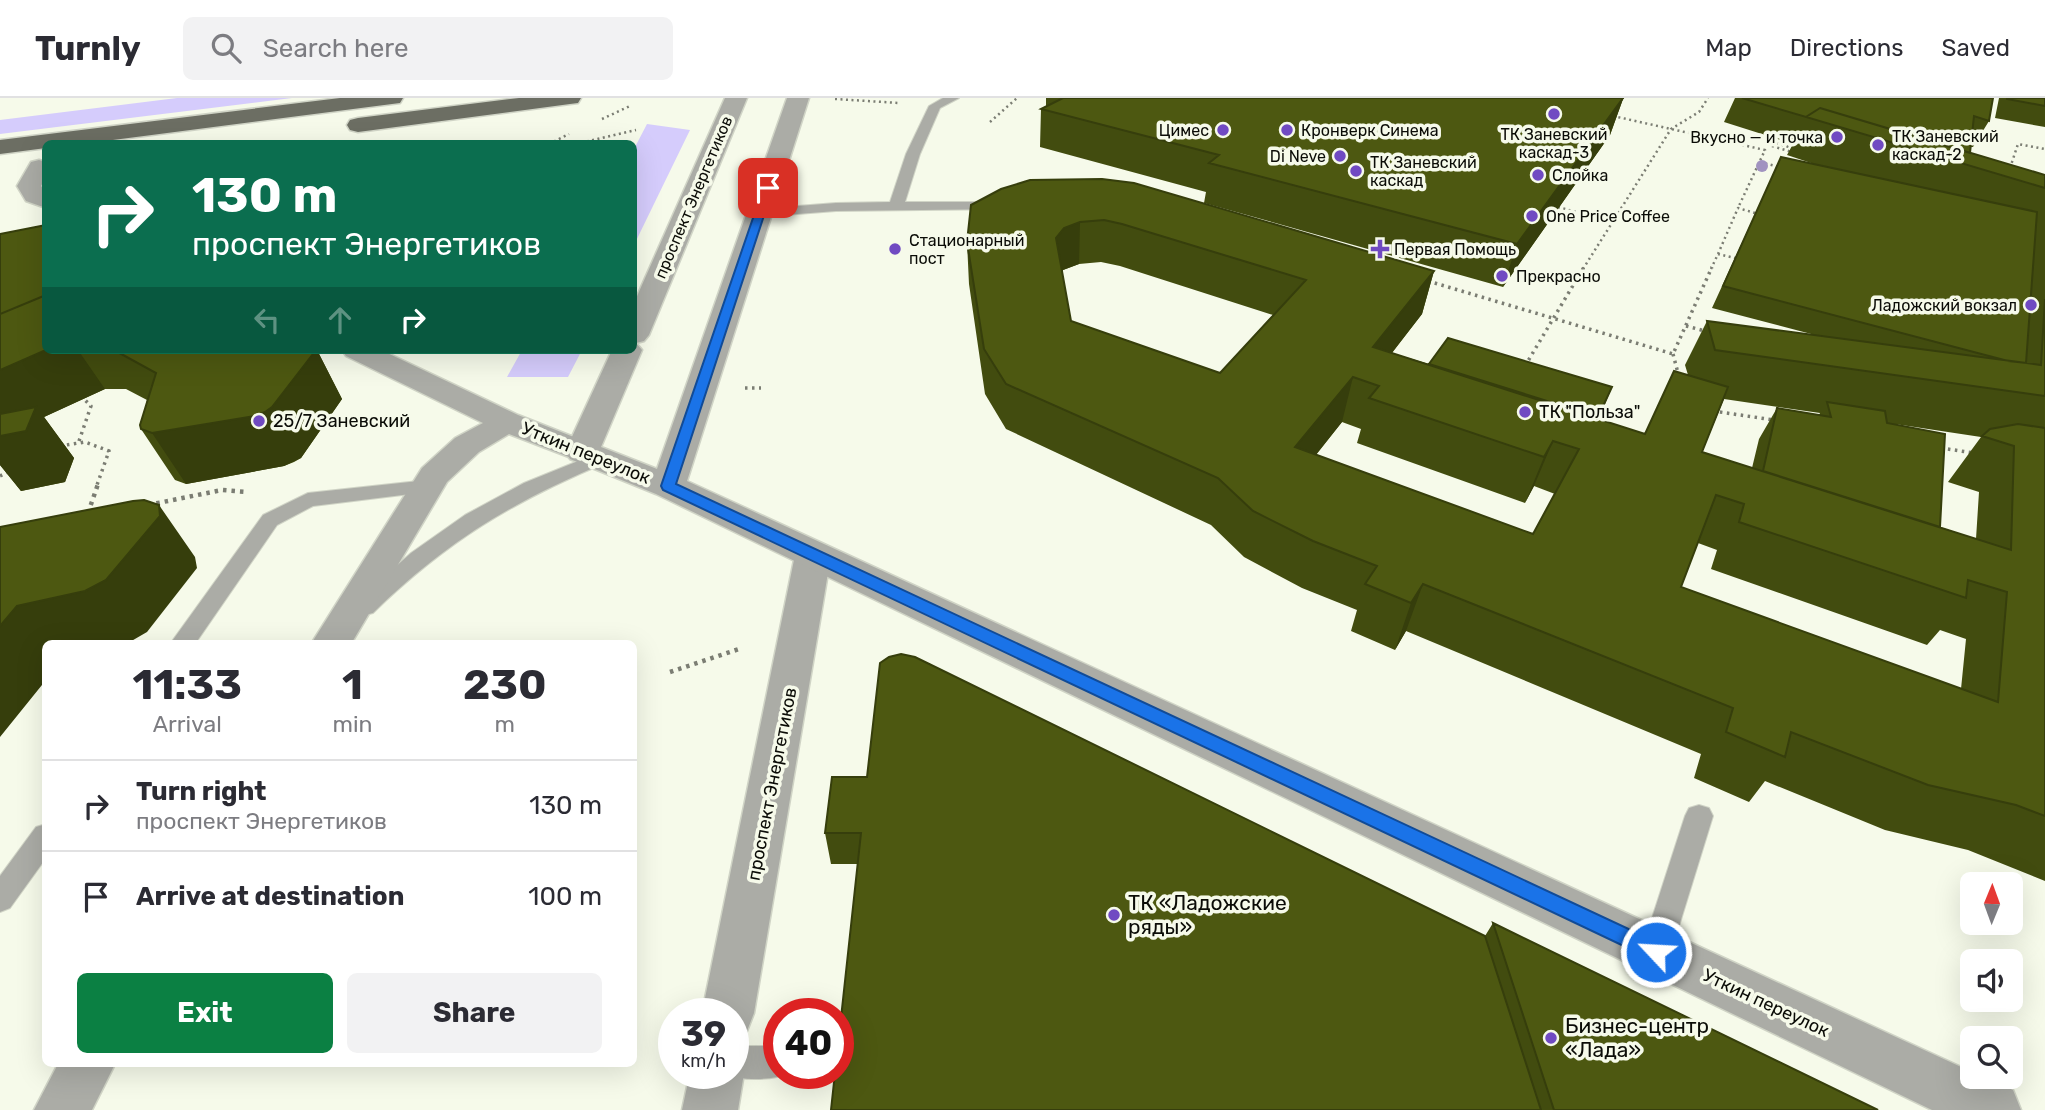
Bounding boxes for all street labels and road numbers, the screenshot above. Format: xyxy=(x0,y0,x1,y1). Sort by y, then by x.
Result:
street label: проспект Энергетиков xyxy=(651,113,736,281)
street label: Уткин переулок xyxy=(518,417,654,489)
street label: проспект Энергетиков xyxy=(742,685,802,883)
street label: Уткин переулок xyxy=(1699,964,1833,1042)

